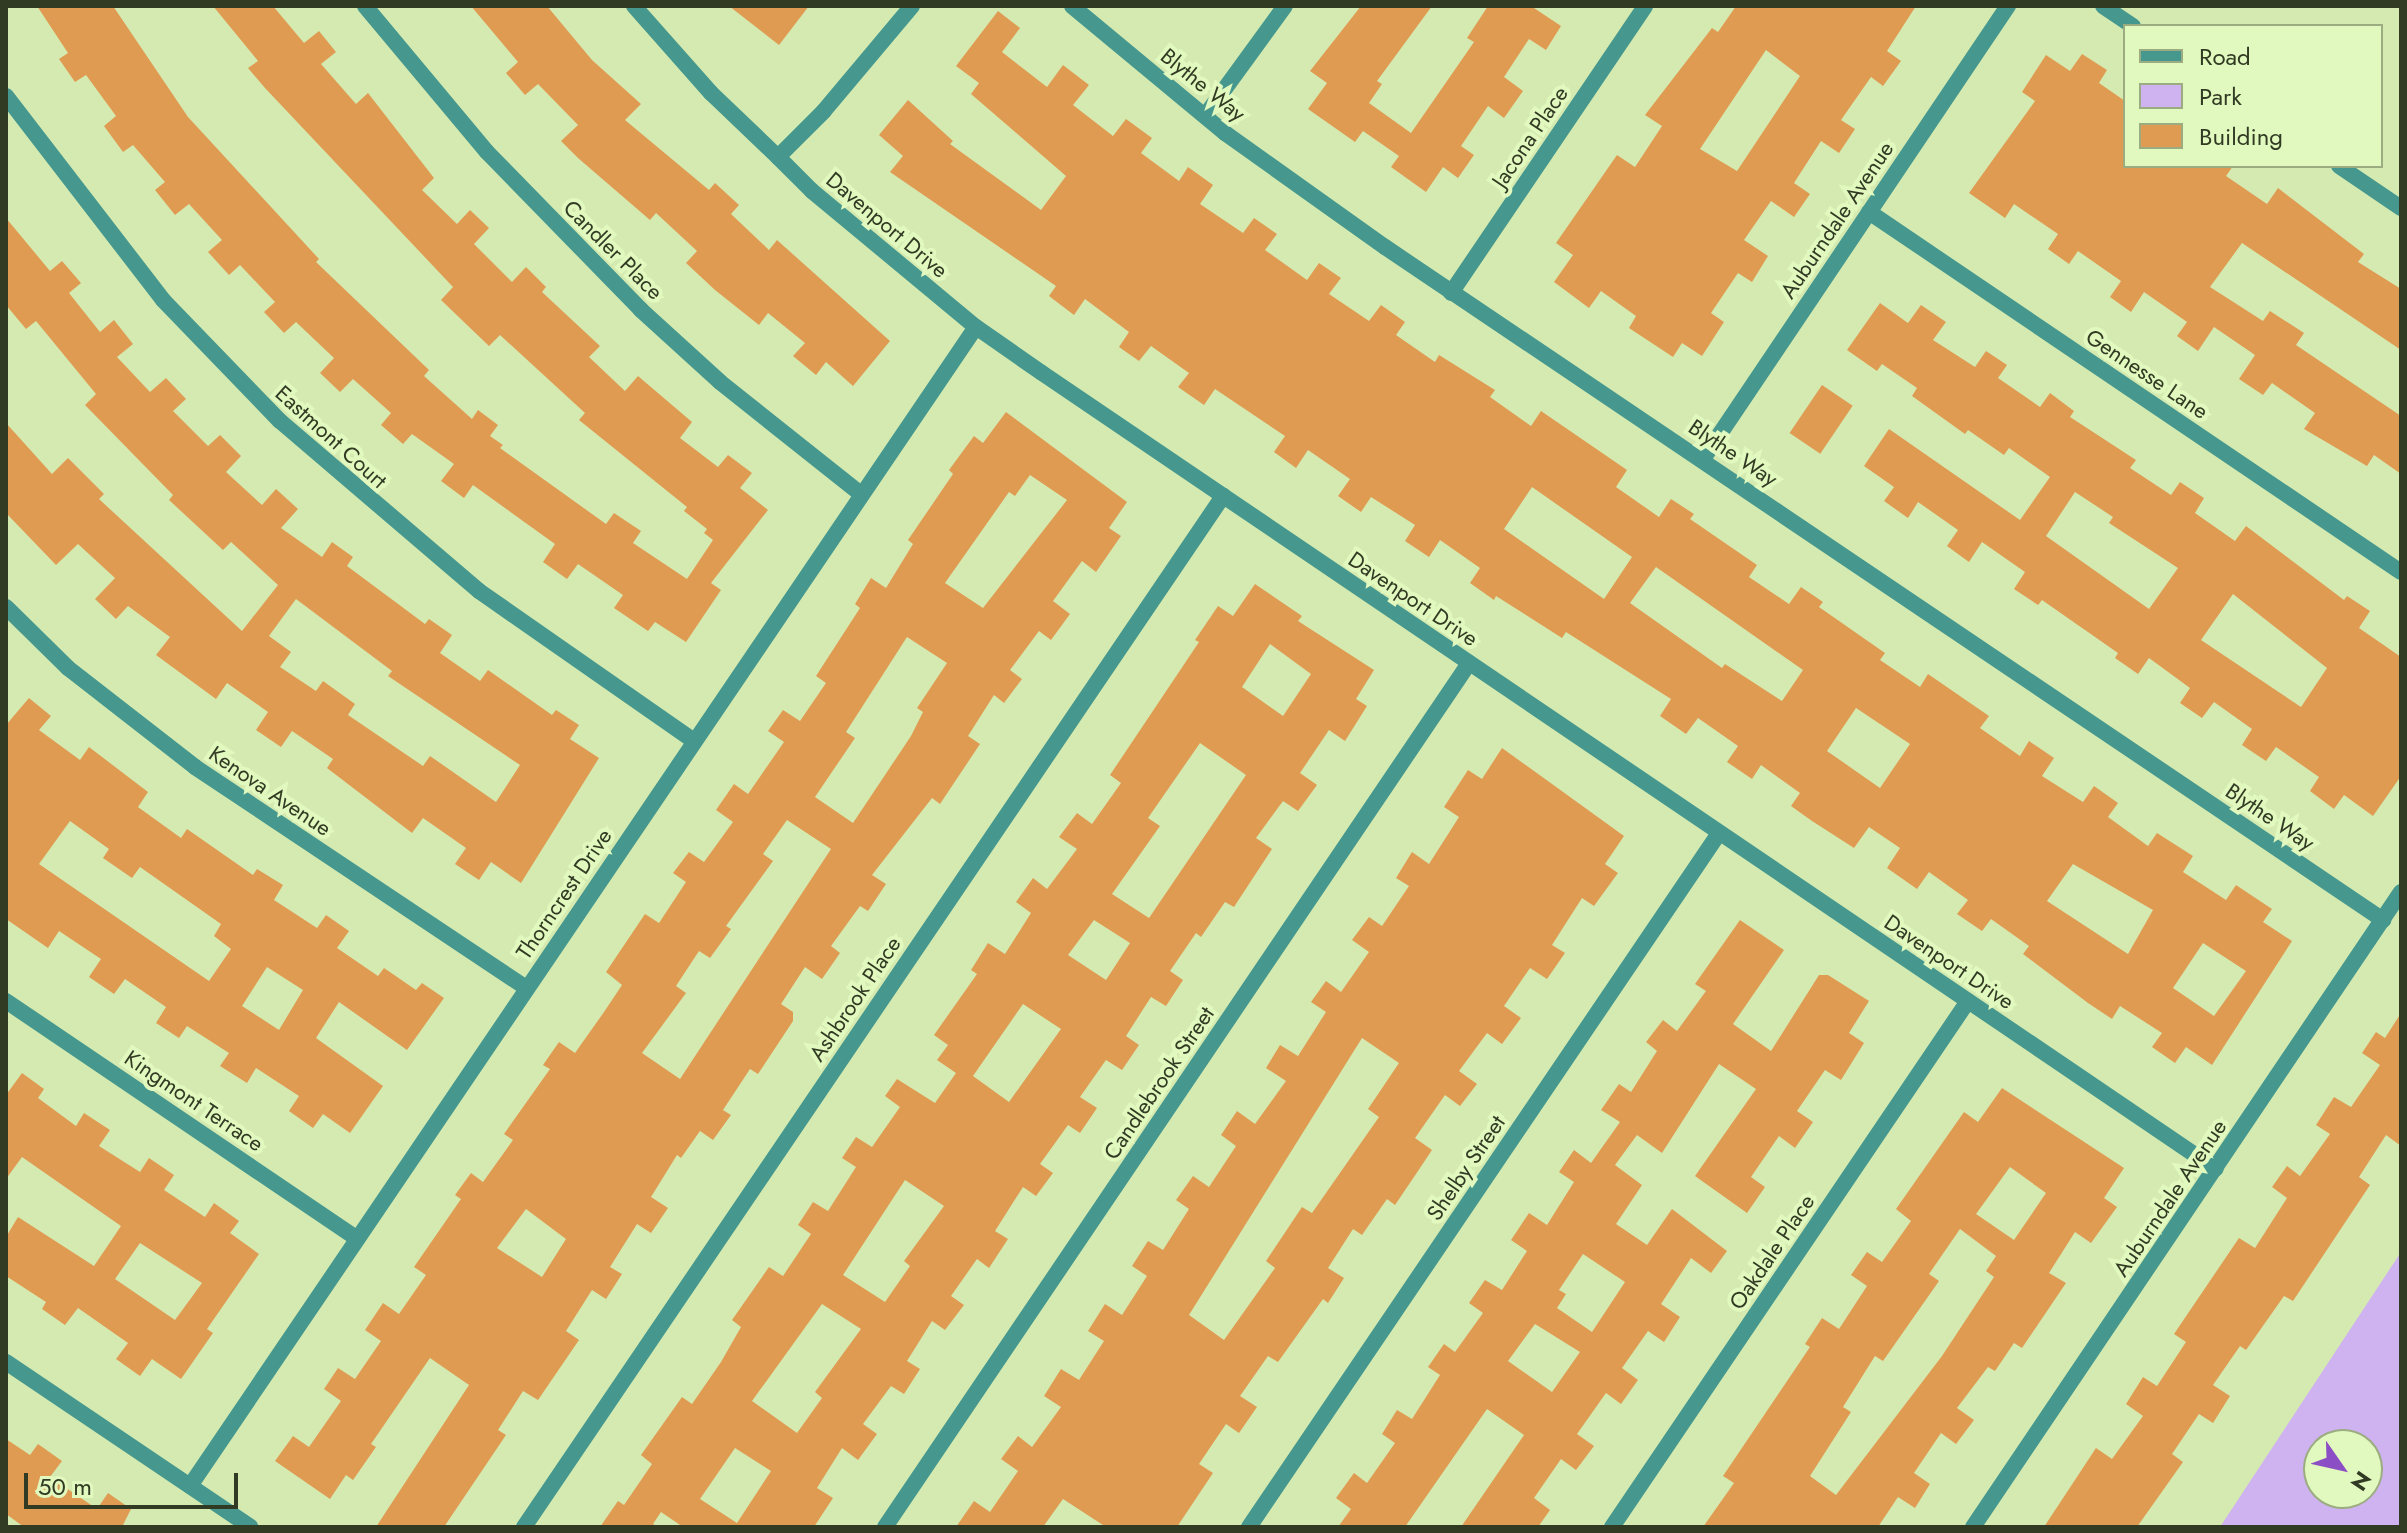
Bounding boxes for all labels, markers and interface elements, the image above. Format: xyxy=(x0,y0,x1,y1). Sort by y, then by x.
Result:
legend xyxy=(2123,24,2383,168)
text: Road xyxy=(2199,39,2251,74)
street label: Blythe Way xyxy=(1155,43,1251,127)
text: Park xyxy=(2199,79,2242,114)
street label: Jacona Place xyxy=(1486,81,1574,193)
text: Building xyxy=(2199,119,2283,154)
street label: Auburndale Avenue xyxy=(1775,137,1899,303)
street label: Davenport Drive xyxy=(821,167,953,283)
street label: Candler Place xyxy=(558,195,668,305)
street label: Gennesse Lane xyxy=(2081,323,2213,425)
street label: Eastmont Court xyxy=(270,380,392,494)
street label: Blythe Way xyxy=(1684,414,1782,492)
street label: Davenport Drive xyxy=(1343,546,1483,652)
street label: Kenova Avenue xyxy=(204,740,336,842)
street label: Blythe Way xyxy=(2221,778,2319,856)
street label: Thorncrest Drive xyxy=(511,824,617,964)
street label: Davenport Drive xyxy=(1879,909,2019,1015)
street label: Ashbrook Place xyxy=(804,932,906,1066)
street label: Candlebrook Street xyxy=(1098,1002,1220,1164)
street label: Kingmont Terrace xyxy=(120,1045,268,1157)
street label: Shelby Street xyxy=(1421,1110,1511,1226)
street label: Auburndale Avenue xyxy=(2108,1115,2232,1281)
street label: Oakdale Place xyxy=(1724,1189,1820,1315)
north arrow xyxy=(2303,1429,2383,1509)
scale bar xyxy=(28,1457,242,1507)
text: N xyxy=(2343,1465,2379,1497)
text: 50 m xyxy=(38,1469,92,1504)

